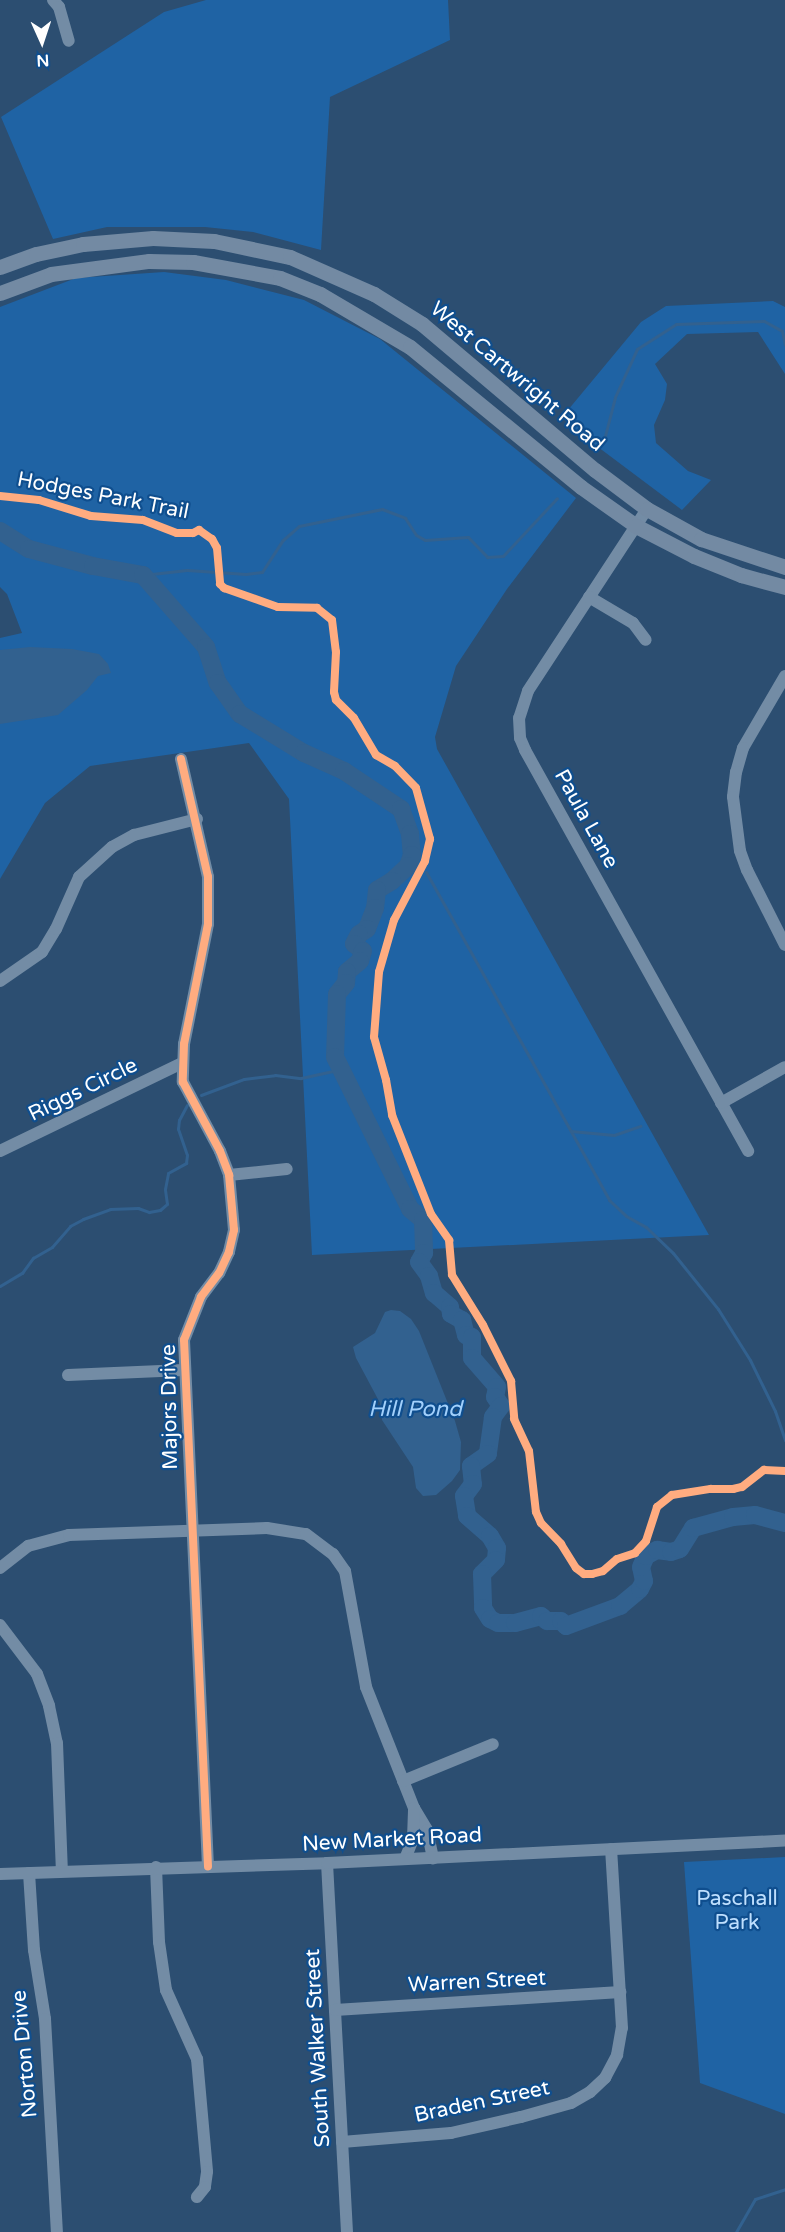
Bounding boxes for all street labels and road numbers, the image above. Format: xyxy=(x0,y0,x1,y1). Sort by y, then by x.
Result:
street label: West Cartwright Road xyxy=(425,297,609,457)
street label: Hodges Park Trail xyxy=(15,467,191,525)
street label: Paula Lane xyxy=(549,765,623,873)
street label: Riggs Circle xyxy=(24,1053,142,1127)
street label: Majors Drive xyxy=(156,1344,184,1470)
street label: New Market Road xyxy=(301,1823,483,1857)
street label: South Walker Street xyxy=(300,1948,336,2148)
street label: Warren Street xyxy=(407,1966,547,1998)
street label: Norton Drive xyxy=(7,1989,43,2119)
street label: Braden Street xyxy=(412,2075,552,2129)

